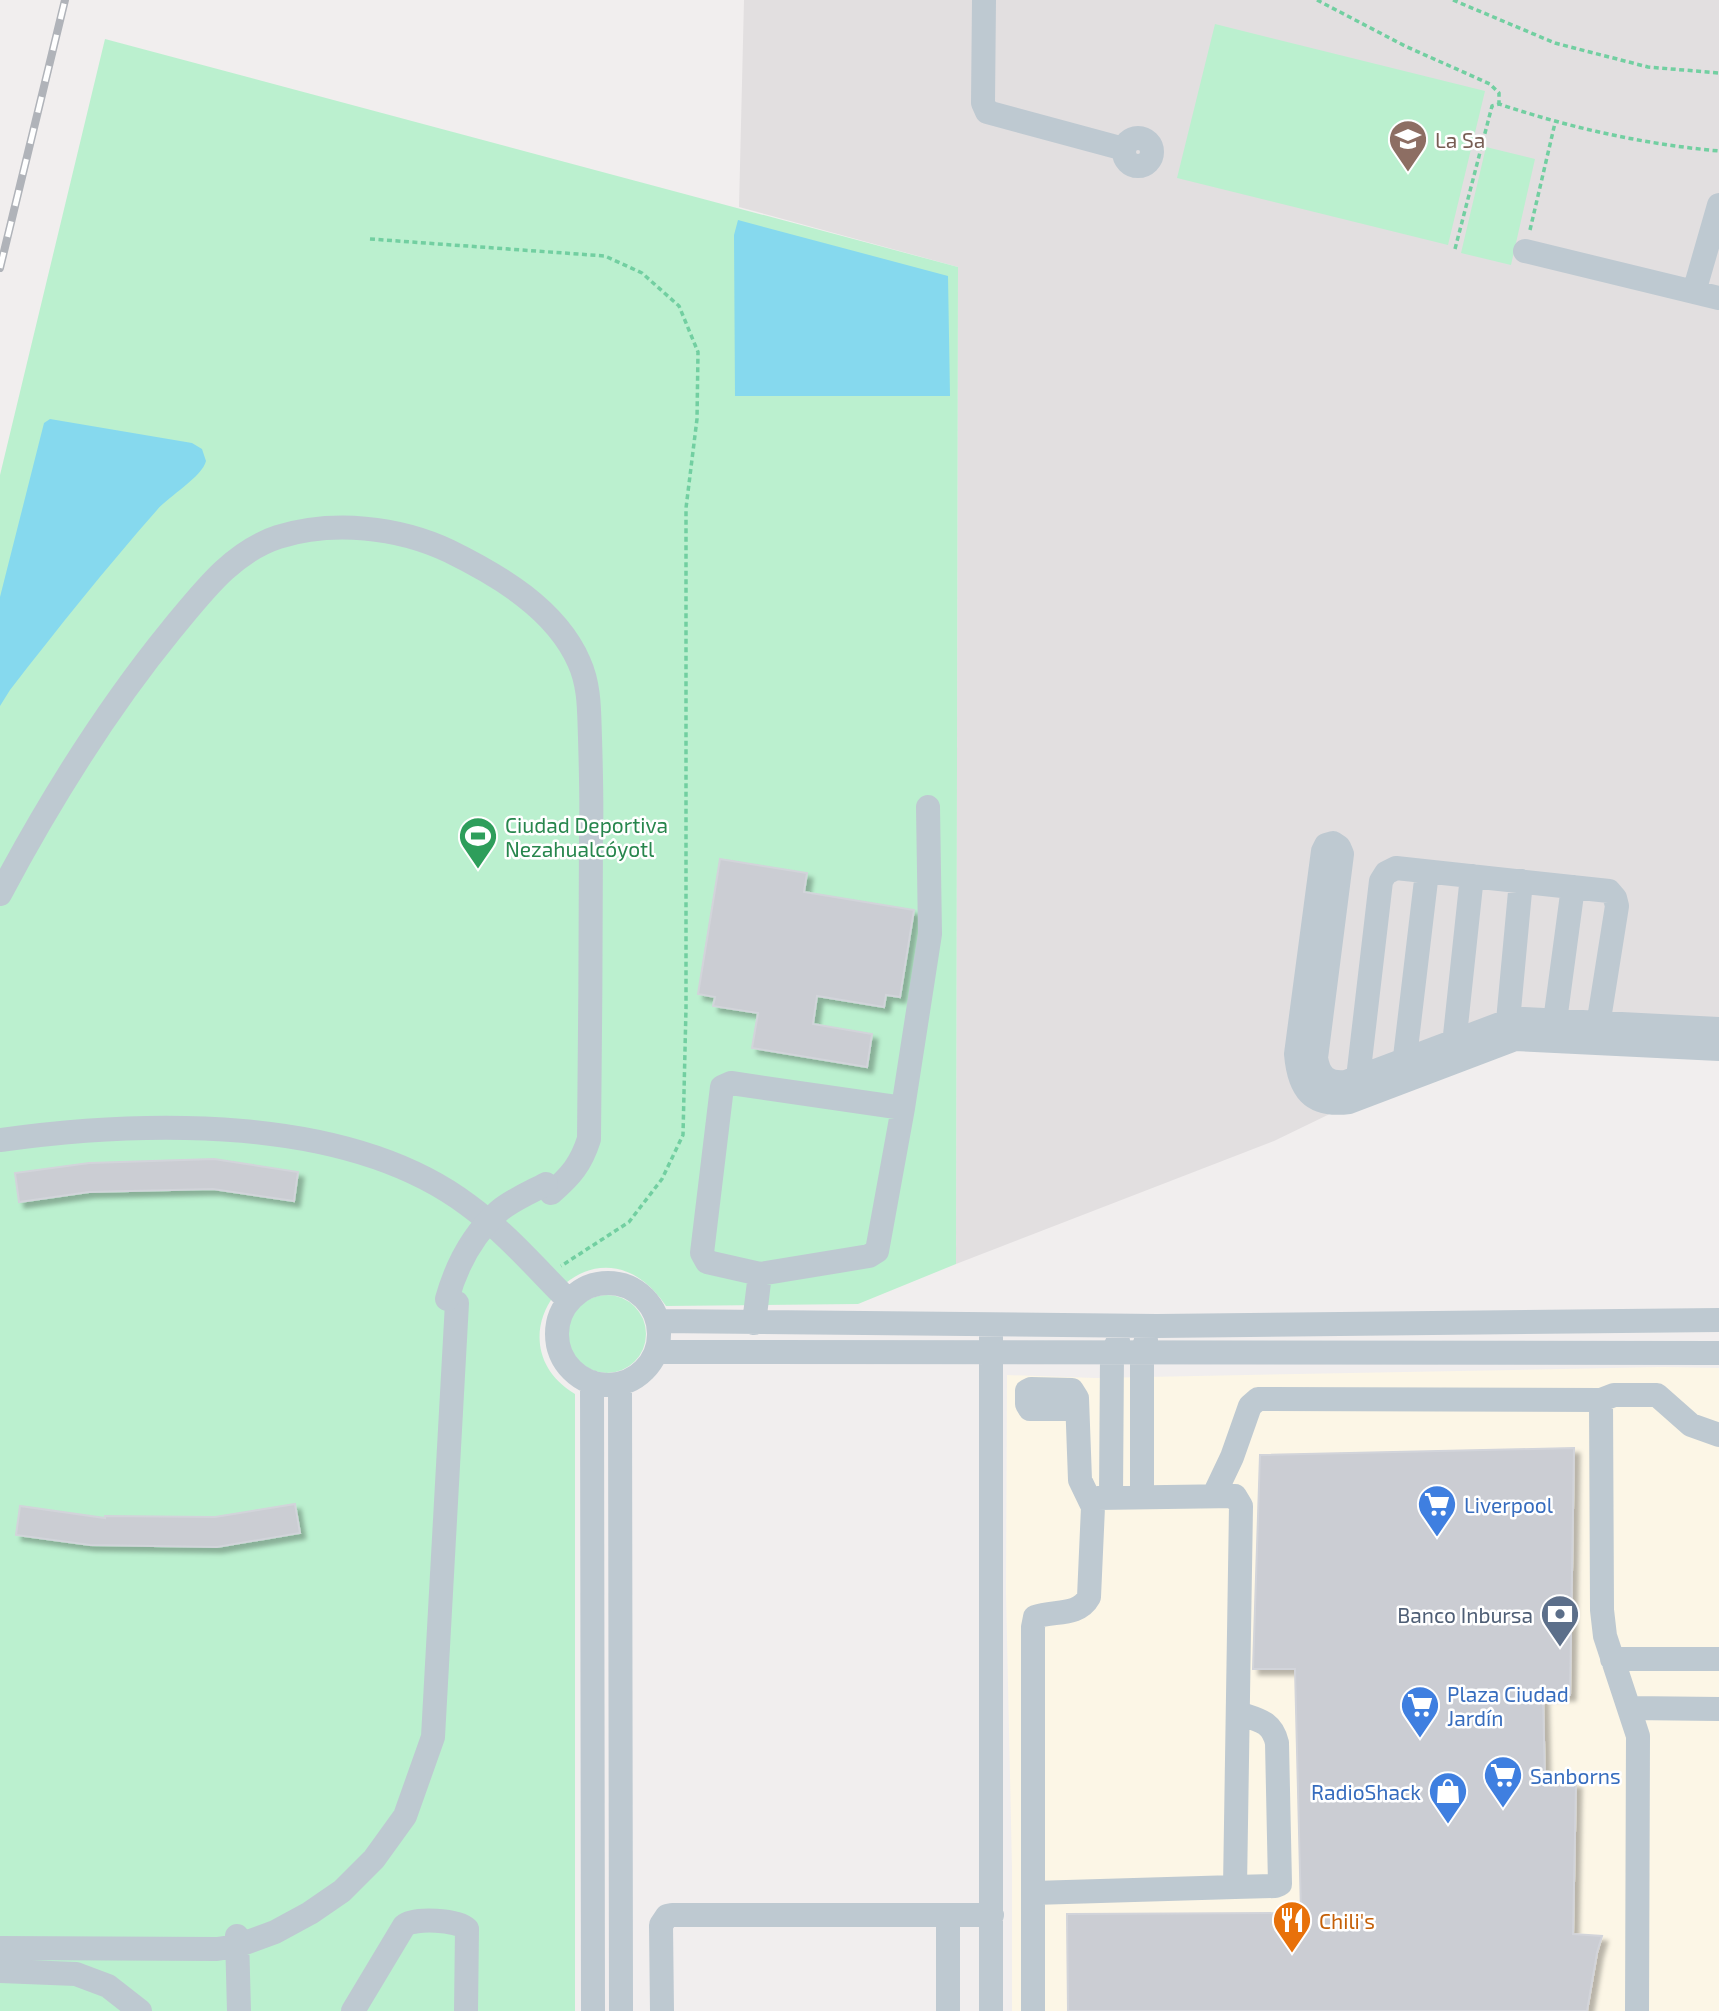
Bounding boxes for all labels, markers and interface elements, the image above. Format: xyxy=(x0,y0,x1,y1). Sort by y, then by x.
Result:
school or university icon: La Sa xyxy=(1387,118,1429,173)
place label: La Sa xyxy=(1435,127,1485,152)
place label: Ciudad Deportiva Nezahualcóyotl xyxy=(505,812,668,861)
sports icon: Ciudad Deportiva Nezahualcóyotl xyxy=(457,815,499,870)
supermarket icon: Liverpool xyxy=(1416,1483,1458,1538)
place label: Liverpool xyxy=(1464,1492,1554,1517)
bank icon: Banco Inbursa xyxy=(1539,1593,1581,1648)
place label: Banco Inbursa xyxy=(1397,1602,1533,1627)
place label: Plaza Ciudad Jardín xyxy=(1447,1681,1569,1730)
supermarket icon: Plaza Ciudad Jardín xyxy=(1399,1684,1441,1739)
supermarket icon: Sanborns xyxy=(1482,1754,1524,1809)
place label: Sanborns xyxy=(1530,1763,1621,1788)
shop icon: RadioShack xyxy=(1427,1770,1469,1825)
place label: RadioShack xyxy=(1311,1779,1421,1804)
restaurant icon: Chili's xyxy=(1271,1899,1313,1954)
place label: Chili's xyxy=(1319,1908,1375,1933)

